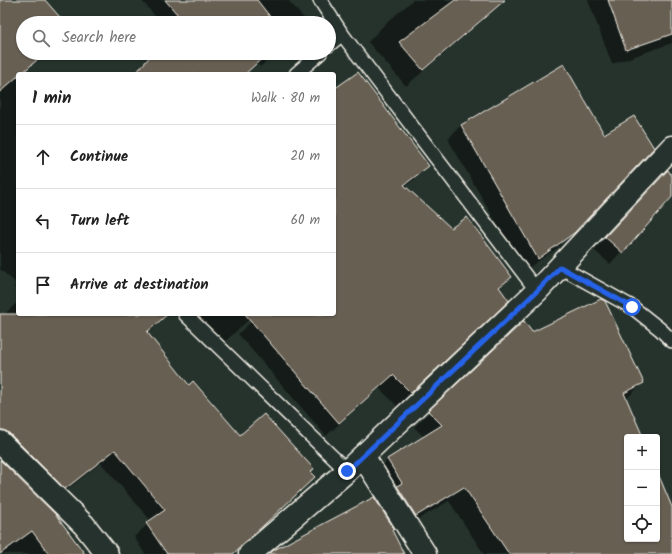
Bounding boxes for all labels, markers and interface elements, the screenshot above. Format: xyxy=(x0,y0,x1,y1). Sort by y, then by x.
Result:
search box xyxy=(16,16,336,60)
text: Search here xyxy=(62,26,136,50)
icon: search xyxy=(30,27,52,49)
text: 1 min xyxy=(32,85,71,112)
text: Walk · 80 m xyxy=(251,88,320,109)
text: Continue xyxy=(70,145,128,169)
icon: ahead xyxy=(32,146,54,168)
text: 20 m xyxy=(290,146,320,167)
text: Turn left xyxy=(70,209,130,233)
icon: left xyxy=(32,210,54,232)
text: 60 m xyxy=(291,210,320,231)
text: Arrive at destination xyxy=(70,273,209,297)
icon: arrive xyxy=(32,274,54,296)
route start xyxy=(623,298,641,316)
map controls xyxy=(624,434,660,542)
button: + xyxy=(624,434,660,470)
route end xyxy=(338,462,356,480)
button: − xyxy=(624,470,660,506)
button: locate xyxy=(624,506,660,542)

